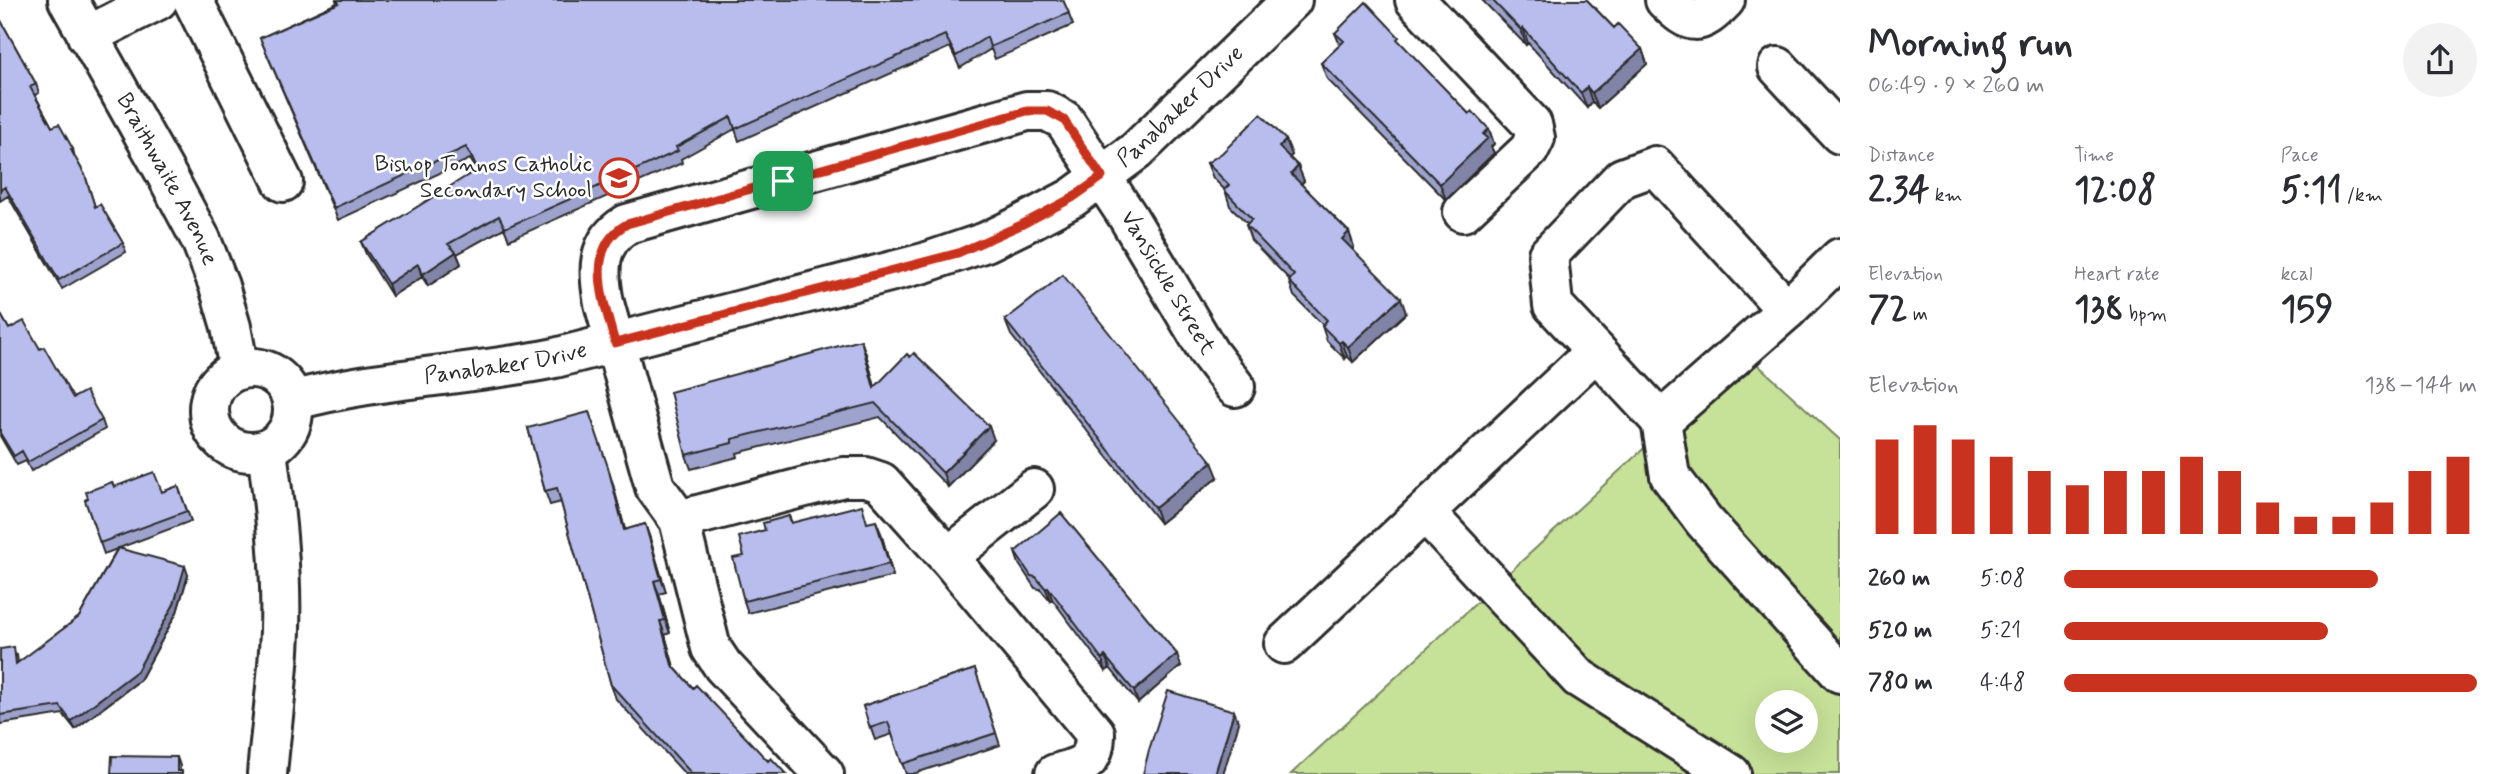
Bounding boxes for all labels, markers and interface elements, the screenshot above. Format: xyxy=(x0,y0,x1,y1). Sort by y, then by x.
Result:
text: Morning run xyxy=(1868,20,2073,69)
button: share xyxy=(2403,23,2477,97)
street label: Panabaker Drive xyxy=(1111,39,1251,175)
text: 06:49 · 9 × 260 m xyxy=(1868,71,2045,101)
street label: Braithwaite Avenue xyxy=(109,88,224,270)
text: Distance xyxy=(1868,143,1935,168)
text: Time xyxy=(2074,143,2114,168)
text: Pace xyxy=(2281,143,2318,168)
place label: Bishop Tonnos Catholic Secondary School xyxy=(375,150,592,206)
pin xyxy=(753,151,813,211)
school or university icon: Bishop Tonnos Catholic Secondary School xyxy=(598,157,640,199)
icon: arrive xyxy=(764,162,802,200)
text: 2.34 xyxy=(1868,168,1930,214)
text: 12:08 xyxy=(2074,168,2157,214)
text: 5:11 xyxy=(2281,168,2342,214)
text: km xyxy=(1930,183,1962,208)
text: /km xyxy=(2342,183,2383,208)
street label: Vansickle Street xyxy=(1113,205,1222,361)
text: Elevation xyxy=(1868,262,1943,287)
text: Heart rate xyxy=(2074,262,2160,287)
text: kcal xyxy=(2281,262,2313,287)
text: 72 xyxy=(1868,287,1908,333)
text: 138 xyxy=(2074,287,2124,333)
text: 159 xyxy=(2281,287,2333,333)
text: m xyxy=(1908,302,1928,327)
text: bpm xyxy=(2124,302,2167,327)
street label: Panabaker Drive xyxy=(422,335,591,392)
text: Elevation xyxy=(1868,371,1959,401)
text: 138–144 m xyxy=(2365,371,2477,401)
text: 260 m xyxy=(1868,564,1930,594)
text: 5:08 xyxy=(1980,564,2025,594)
text: 520 m xyxy=(1868,616,1932,646)
text: 5:21 xyxy=(1980,616,2021,646)
text: 780 m xyxy=(1868,668,1933,698)
text: 4:48 xyxy=(1980,668,2026,698)
map controls xyxy=(1755,690,1818,753)
button: layers xyxy=(1755,690,1818,753)

